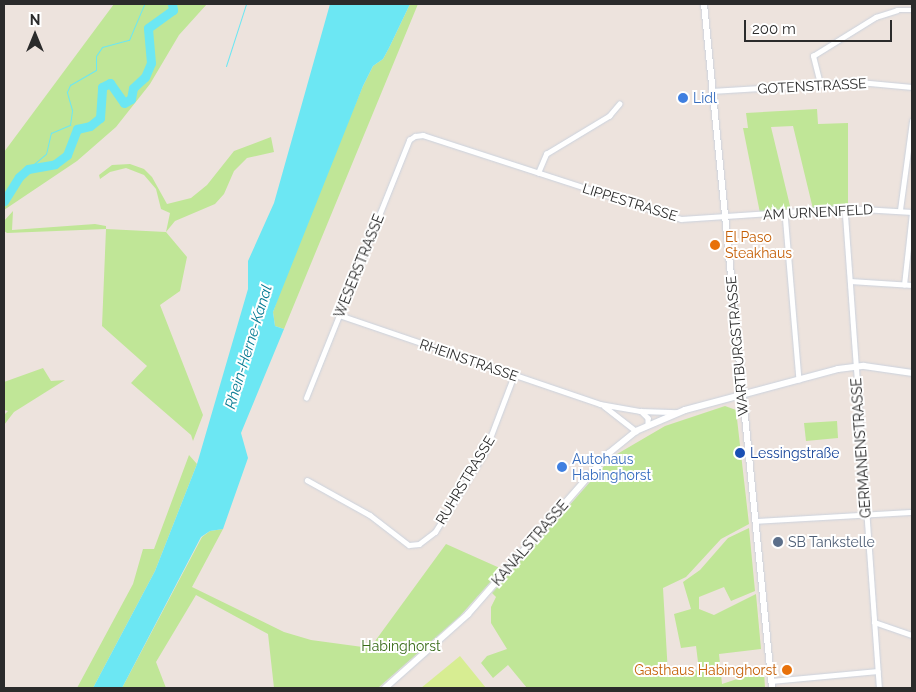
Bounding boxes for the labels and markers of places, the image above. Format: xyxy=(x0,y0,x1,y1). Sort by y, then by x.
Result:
place label: Lidl xyxy=(693,90,717,106)
marker: Lidl xyxy=(677,92,689,104)
place label: El Paso Steakhaus xyxy=(725,229,792,262)
marker: El Paso Steakhaus xyxy=(709,239,721,251)
place label: Lessingstraße xyxy=(750,445,840,461)
marker: Lessingstraße xyxy=(734,447,746,459)
place label: Autohaus Habinghorst xyxy=(572,451,651,484)
marker: Autohaus Habinghorst xyxy=(556,461,568,473)
place label: SB Tankstelle xyxy=(788,534,875,550)
marker: SB Tankstelle xyxy=(772,536,784,548)
place label: Gasthaus Habinghorst xyxy=(634,662,777,678)
marker: Gasthaus Habinghorst xyxy=(781,664,793,676)

